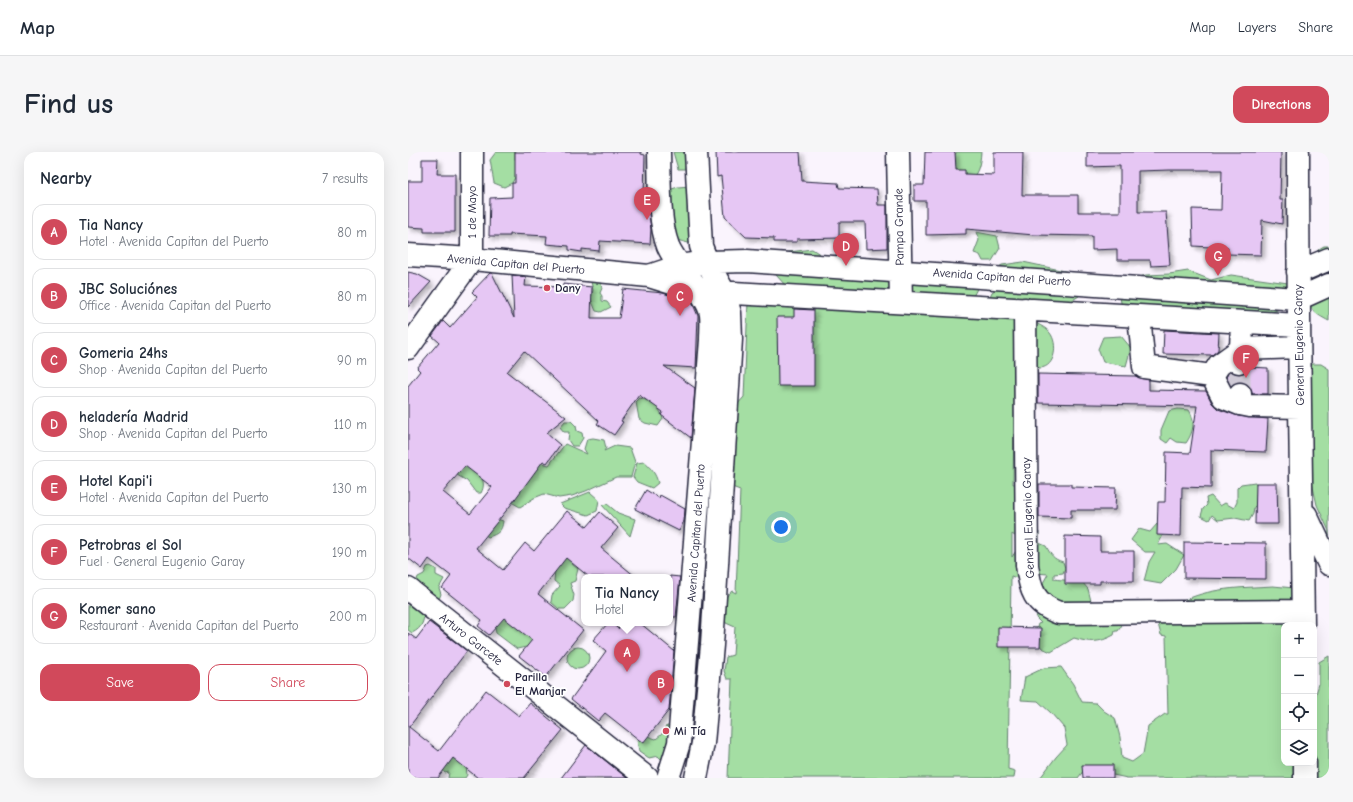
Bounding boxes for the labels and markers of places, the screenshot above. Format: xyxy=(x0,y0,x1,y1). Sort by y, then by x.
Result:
pin: E xyxy=(634,187,660,220)
pin: D xyxy=(833,233,859,266)
pin: G xyxy=(1205,243,1231,276)
place label: Dany xyxy=(555,281,581,295)
marker: Dany xyxy=(542,283,552,293)
pin: C xyxy=(667,283,693,316)
pin: F xyxy=(1233,345,1259,378)
pin: A xyxy=(614,639,640,672)
place label: Parilla El Manjar xyxy=(515,670,566,698)
pin: B xyxy=(648,670,674,703)
marker: Parilla El Manjar xyxy=(502,679,512,689)
place label: Mi Tía xyxy=(674,724,706,738)
marker: Mi Tía xyxy=(661,726,671,736)

